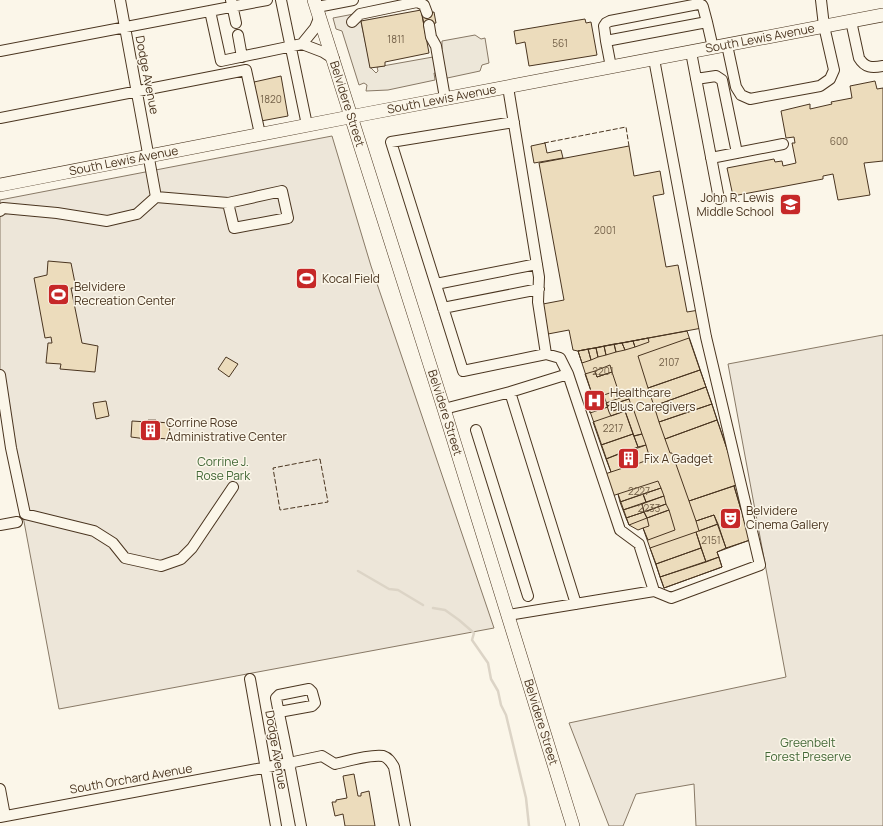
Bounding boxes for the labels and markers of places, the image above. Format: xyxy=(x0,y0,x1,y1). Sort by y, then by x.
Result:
place label: John R. Lewis Middle School xyxy=(697,189,774,220)
school or university icon: John R. Lewis Middle School xyxy=(777,192,803,218)
sports icon: Kocal Field xyxy=(293,266,319,292)
place label: Kocal Field xyxy=(322,270,380,287)
place label: Belvidere Recreation Center xyxy=(74,278,176,309)
sports icon: Belvidere Recreation Center xyxy=(45,281,71,307)
place label: Healthcare Plus Caregivers xyxy=(610,384,696,415)
hospital icon: Healthcare Plus Caregivers xyxy=(582,387,608,413)
place label: Corrine Rose Administrative Center xyxy=(166,414,287,445)
building icon: Corrine Rose Administrative Center xyxy=(138,417,164,443)
building icon: Fix A Gadget xyxy=(615,446,641,472)
place label: Fix A Gadget xyxy=(644,450,713,467)
place label: Belvidere Cinema Gallery xyxy=(746,502,830,533)
theatre icon: Belvidere Cinema Gallery xyxy=(717,505,743,531)

